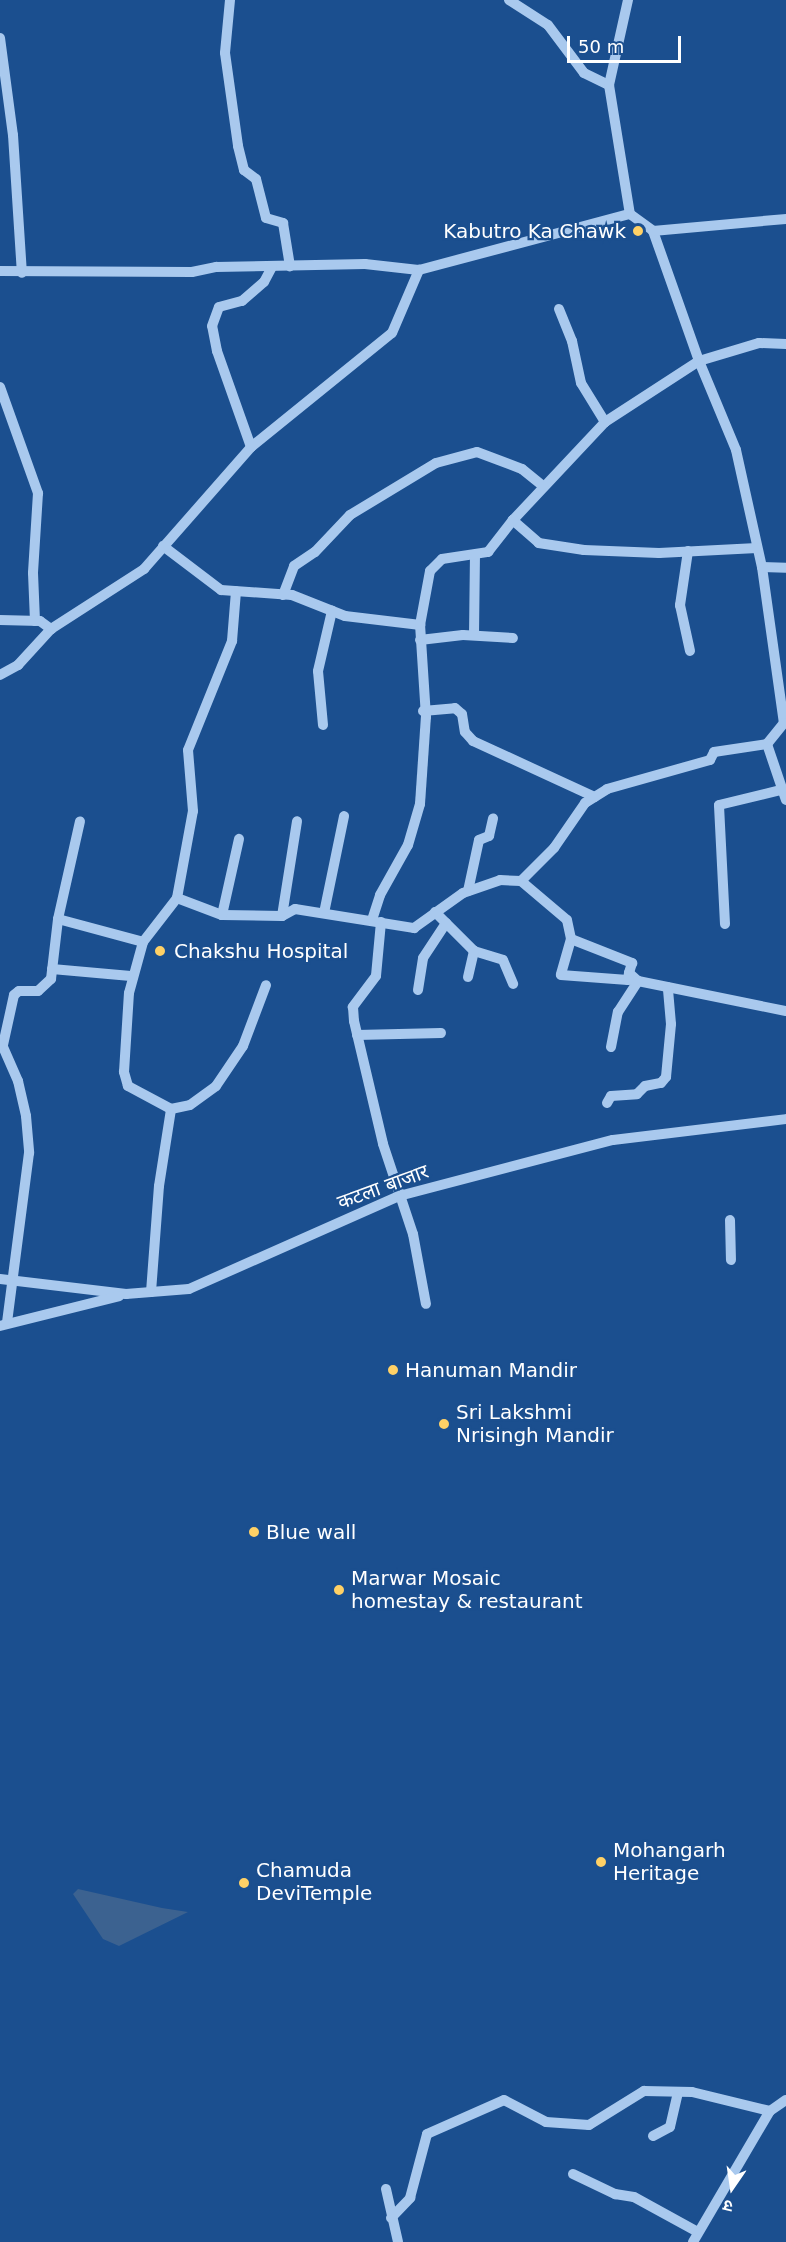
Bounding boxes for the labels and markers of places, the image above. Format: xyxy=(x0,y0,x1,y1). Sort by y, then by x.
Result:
place label: Kabutro Ka Chawk xyxy=(443,219,626,243)
marker: Kabutro Ka Chawk xyxy=(631,224,645,238)
place label: Chakshu Hospital xyxy=(174,939,348,963)
marker: Chakshu Hospital xyxy=(151,942,169,960)
place label: Hanuman Mandir xyxy=(405,1358,577,1382)
marker: Hanuman Mandir xyxy=(386,1363,400,1377)
place label: Sri Lakshmi Nrisingh Mandir xyxy=(456,1400,614,1447)
marker: Sri Lakshmi Nrisingh Mandir xyxy=(437,1417,451,1431)
place label: Blue wall xyxy=(266,1520,356,1544)
marker: Blue wall xyxy=(247,1525,261,1539)
place label: Marwar Mosaic homestay & restaurant xyxy=(351,1566,583,1613)
marker: Marwar Mosaic homestay & restaurant xyxy=(332,1583,346,1597)
place label: Mohangarh Heritage xyxy=(613,1838,726,1885)
marker: Mohangarh Heritage xyxy=(594,1855,608,1869)
place label: Chamuda DeviTemple xyxy=(256,1859,372,1906)
marker: Chamuda DeviTemple xyxy=(237,1876,251,1890)

